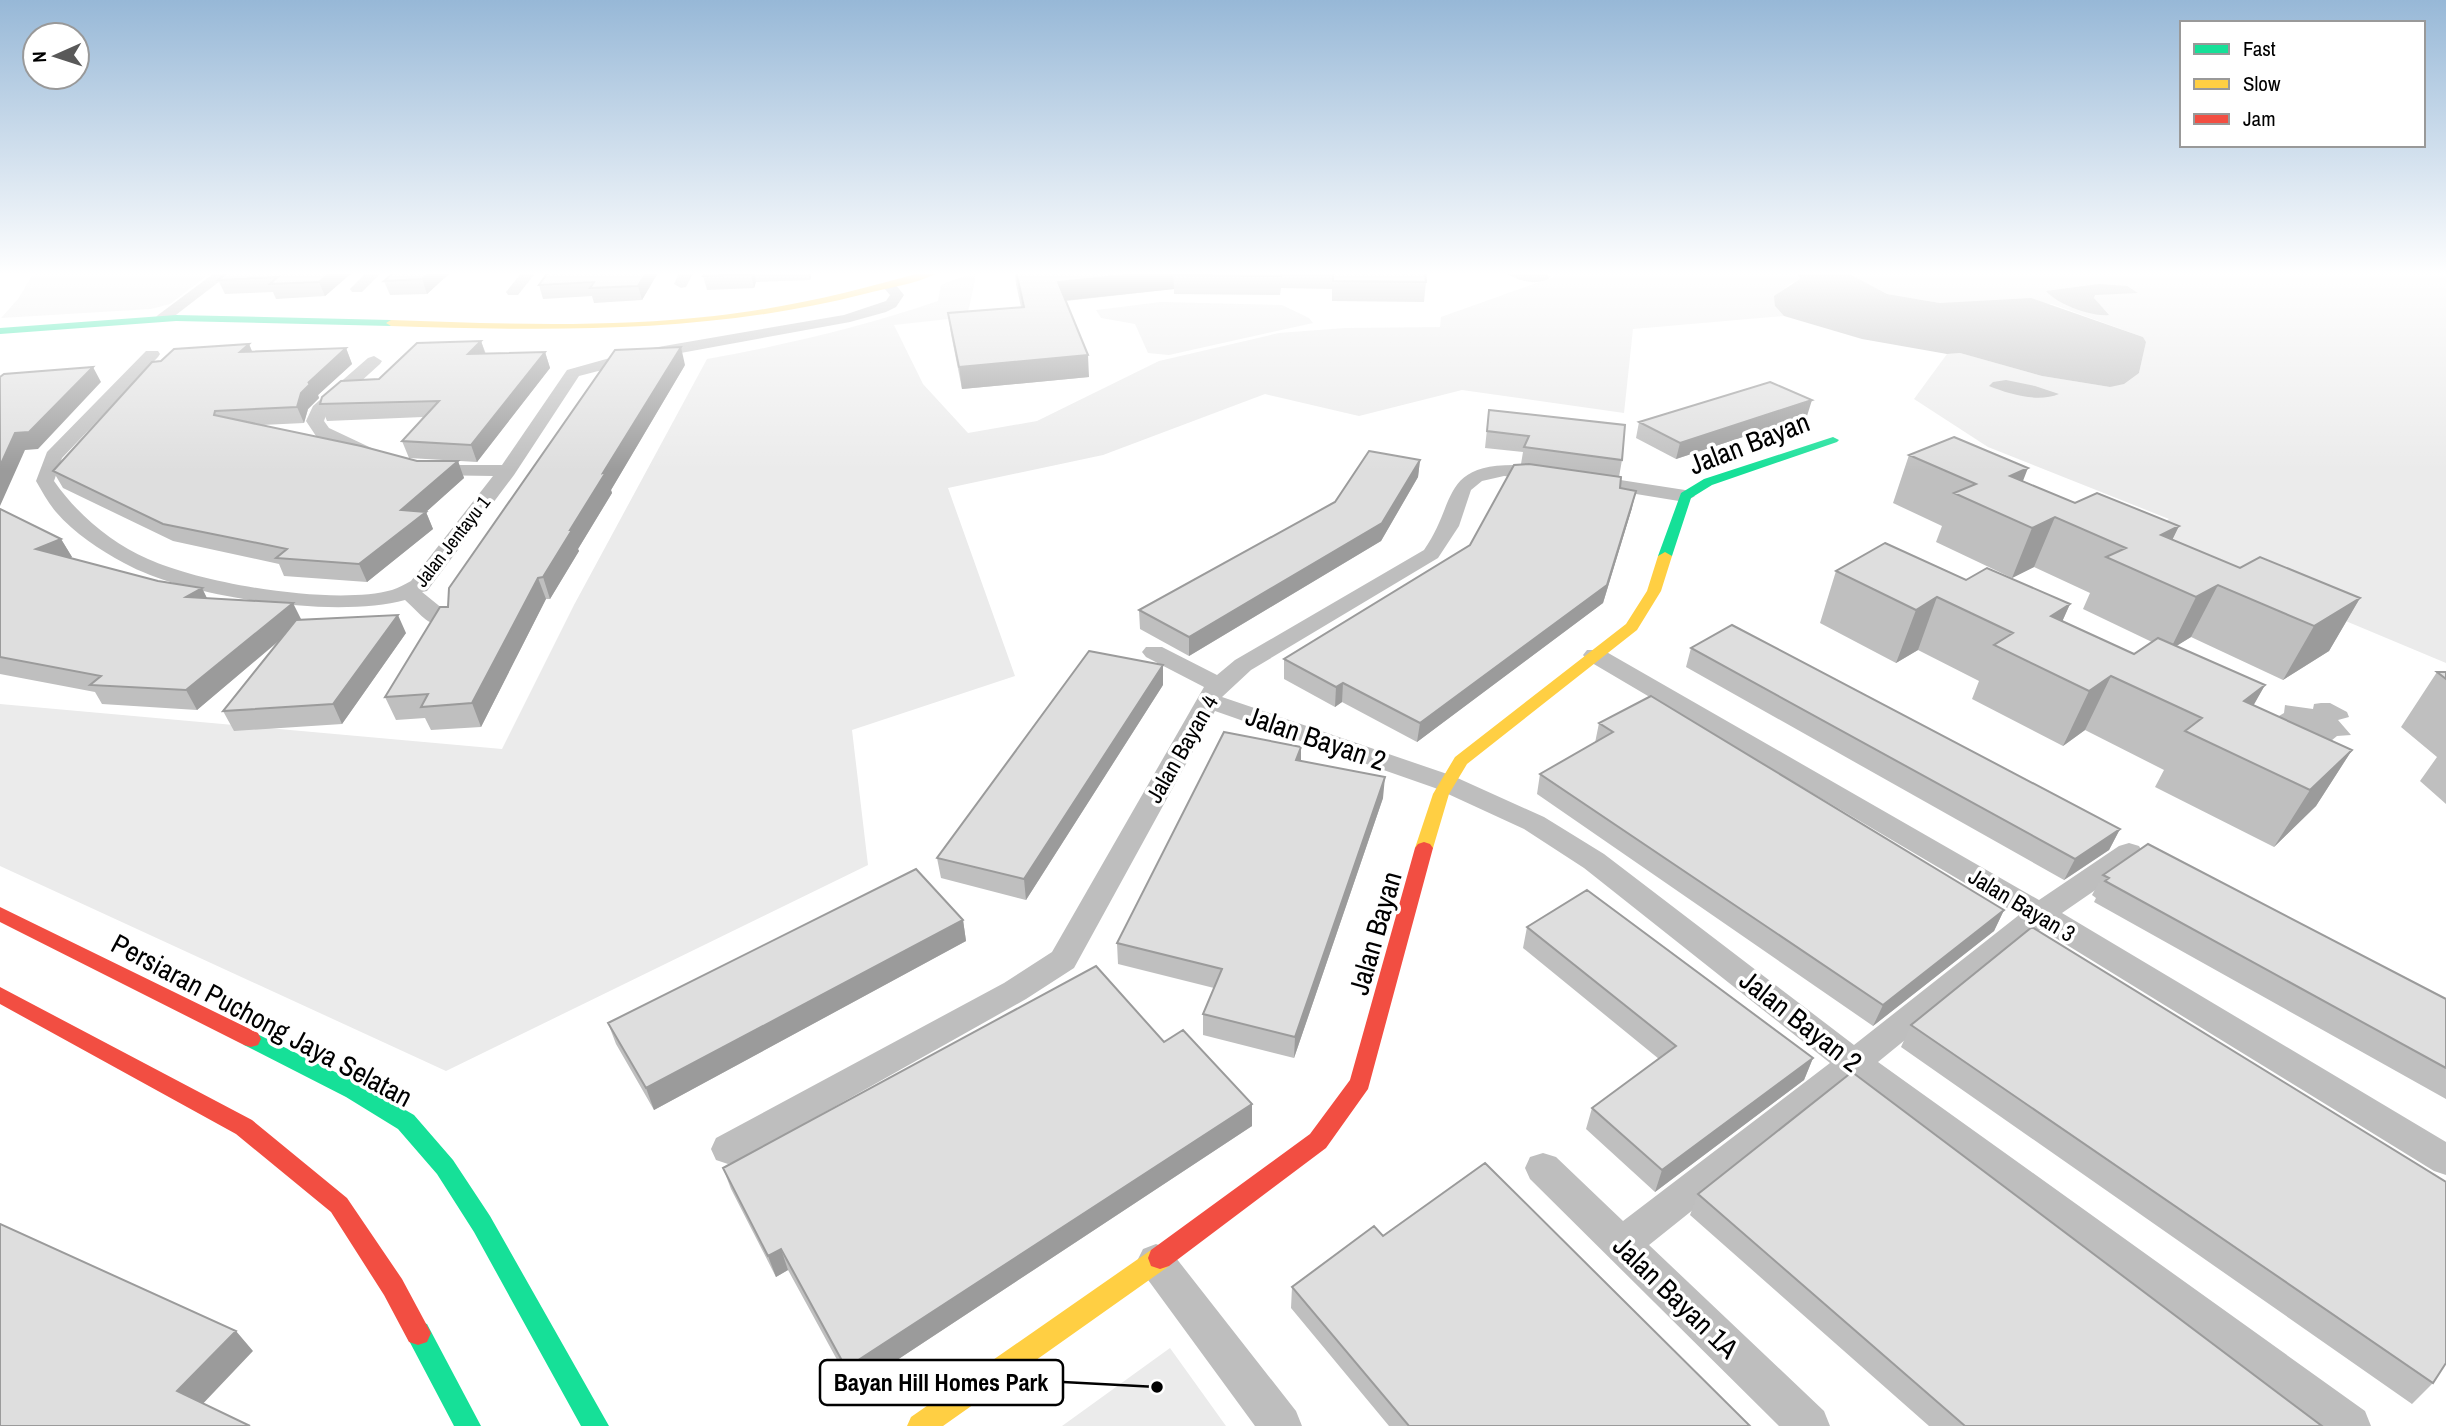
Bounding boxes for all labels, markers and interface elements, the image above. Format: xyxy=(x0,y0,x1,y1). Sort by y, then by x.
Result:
north arrow xyxy=(21,21,91,91)
legend xyxy=(2180,21,2425,147)
text: Fast xyxy=(2243,34,2276,63)
text: N xyxy=(26,51,52,63)
text: Slow xyxy=(2243,69,2281,98)
text: Jam xyxy=(2243,104,2276,133)
street label: Jalan Bayan xyxy=(1683,403,1815,483)
street label: Jalan Jentayu 1 xyxy=(408,490,496,592)
street label: Jalan Bayan 4 xyxy=(1138,689,1225,808)
street label: Jalan Bayan 2 xyxy=(1241,696,1391,780)
street label: Jalan Bayan 3 xyxy=(1963,861,2081,949)
street label: Jalan Bayan xyxy=(1339,867,1411,999)
street label: Persiaran Puchong Jaya Selatan xyxy=(105,924,419,1116)
street label: Jalan Bayan 2 xyxy=(1732,961,1870,1081)
street label: Jalan Bayan 1A xyxy=(1605,1227,1748,1367)
callout: Bayan Hill Homes Park xyxy=(820,1360,1063,1405)
text: Bayan Hill Homes Park xyxy=(834,1366,1048,1398)

